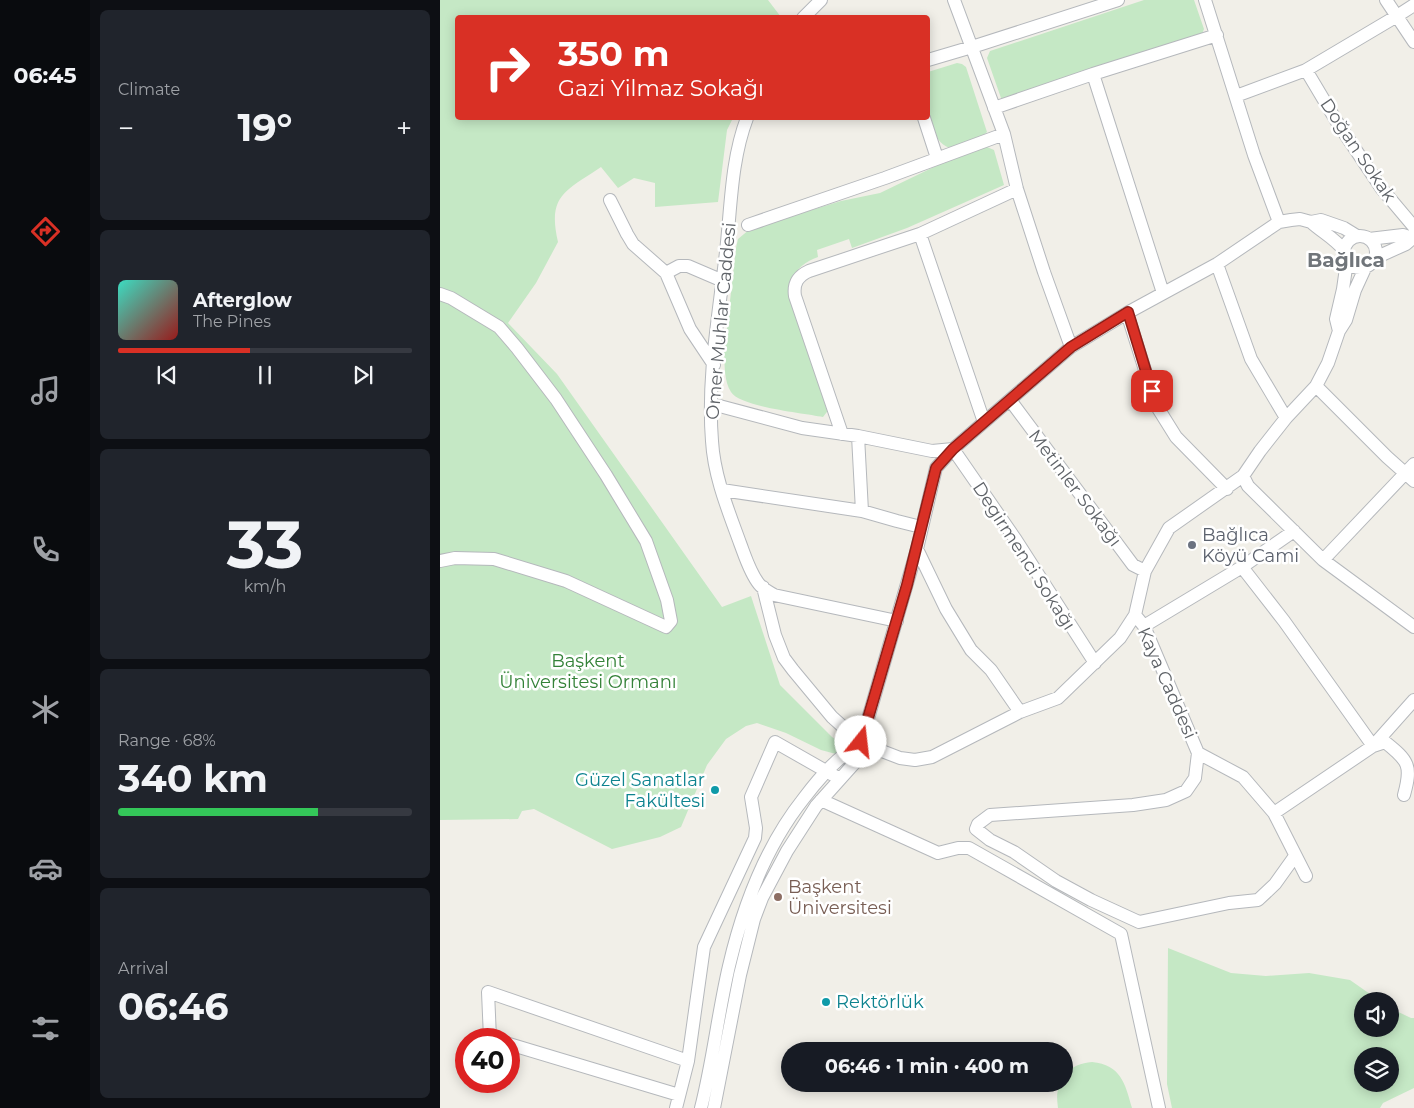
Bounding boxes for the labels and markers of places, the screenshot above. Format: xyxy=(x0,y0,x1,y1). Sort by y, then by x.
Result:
pin xyxy=(1131,370,1173,412)
place label: Bağlıca Köyü Cami xyxy=(1202,524,1299,567)
marker: Bağlıca Köyü Cami xyxy=(1186,539,1198,551)
place label: Güzel Sanatlar Fakültesi xyxy=(575,769,705,812)
marker: Güzel Sanatlar Fakültesi xyxy=(709,784,721,796)
place label: Başkent Üniversitesi xyxy=(788,876,892,919)
marker: Başkent Üniversitesi xyxy=(772,891,784,903)
place label: Rektörlük xyxy=(836,991,924,1013)
marker: Rektörlük xyxy=(820,996,832,1008)

